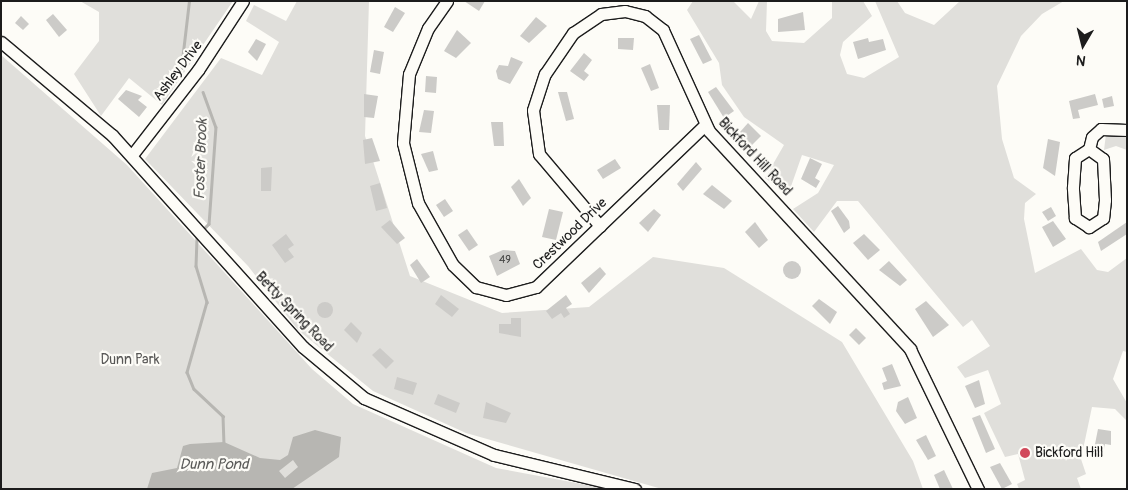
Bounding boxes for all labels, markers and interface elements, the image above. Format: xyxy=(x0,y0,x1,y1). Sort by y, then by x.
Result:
north arrow xyxy=(1058,20,1108,70)
street label: Ashley Drive xyxy=(150,38,206,104)
text: N xyxy=(1075,51,1087,69)
street label: Bickford Hill Road xyxy=(715,115,795,199)
water label: Foster Brook xyxy=(191,118,211,200)
street label: Crestwood Drive xyxy=(529,194,611,274)
house number: 49 xyxy=(499,253,511,267)
street label: Betty Spring Road xyxy=(252,269,336,355)
park label: Dunn Park xyxy=(101,352,159,368)
place label: Bickford Hill xyxy=(1035,445,1103,461)
marker: Bickford Hill xyxy=(1019,447,1031,459)
water label: Dunn Pond xyxy=(180,456,248,474)

